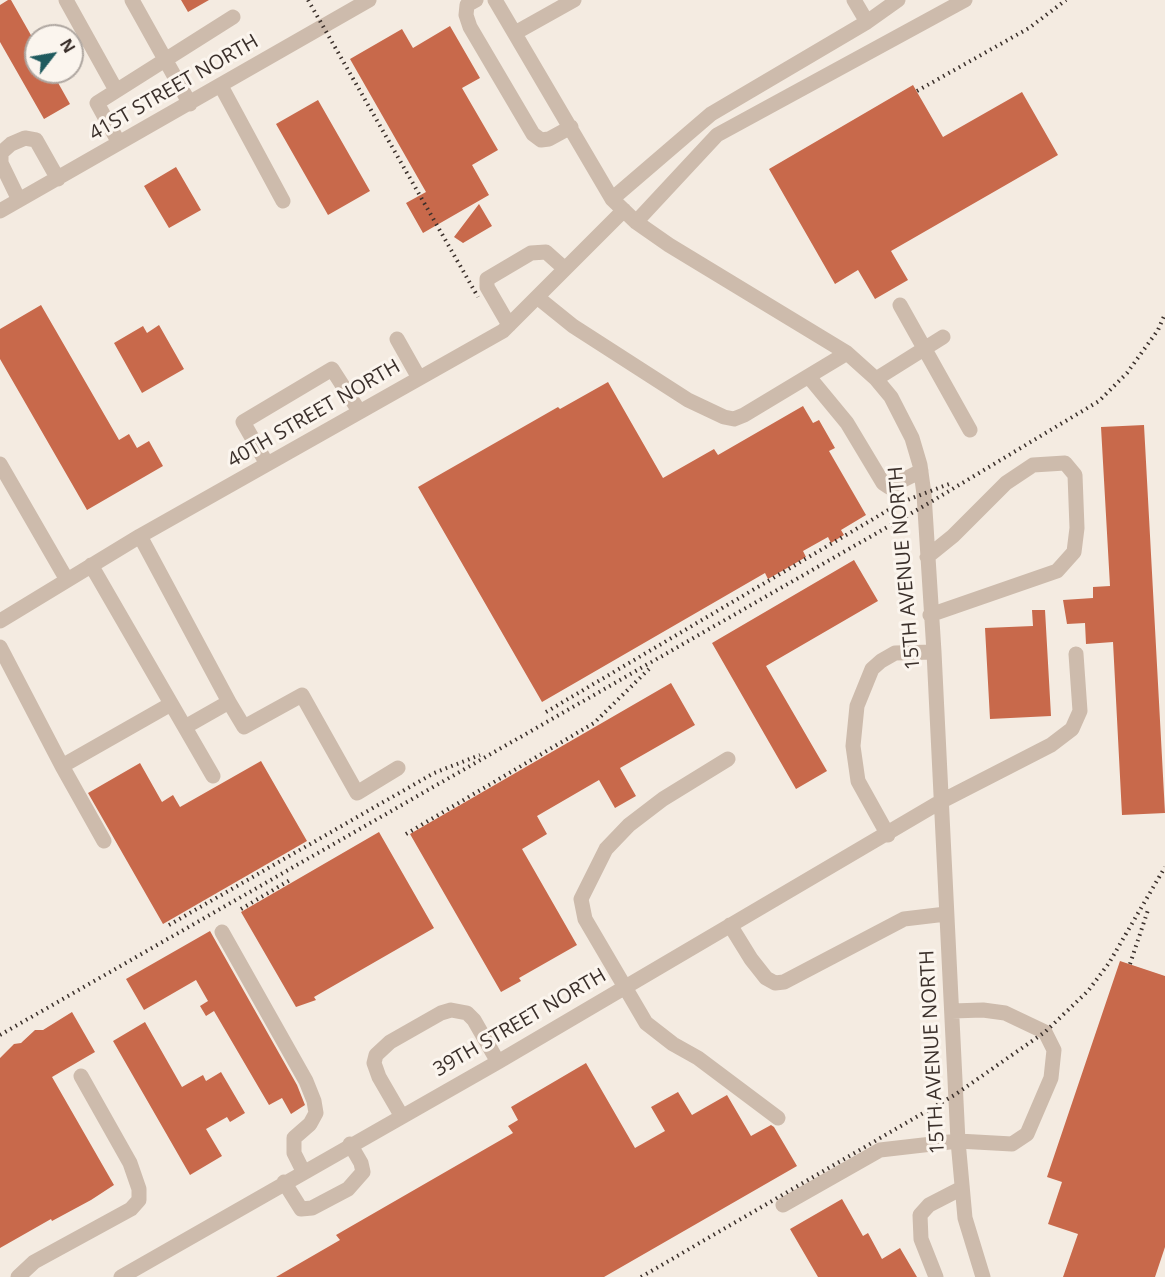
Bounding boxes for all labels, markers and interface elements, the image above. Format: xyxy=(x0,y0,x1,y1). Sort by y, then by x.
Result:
north arrow xyxy=(24,24,84,84)
street label: 41ST STREET NORTH xyxy=(85,30,263,146)
text: N xyxy=(55,35,80,57)
street label: 40TH STREET NORTH xyxy=(223,355,405,473)
street label: 15TH AVENUE NORTH xyxy=(884,465,926,671)
street label: 15TH AVENUE NORTH xyxy=(916,949,950,1155)
street label: 39TH STREET NORTH xyxy=(429,964,611,1082)

